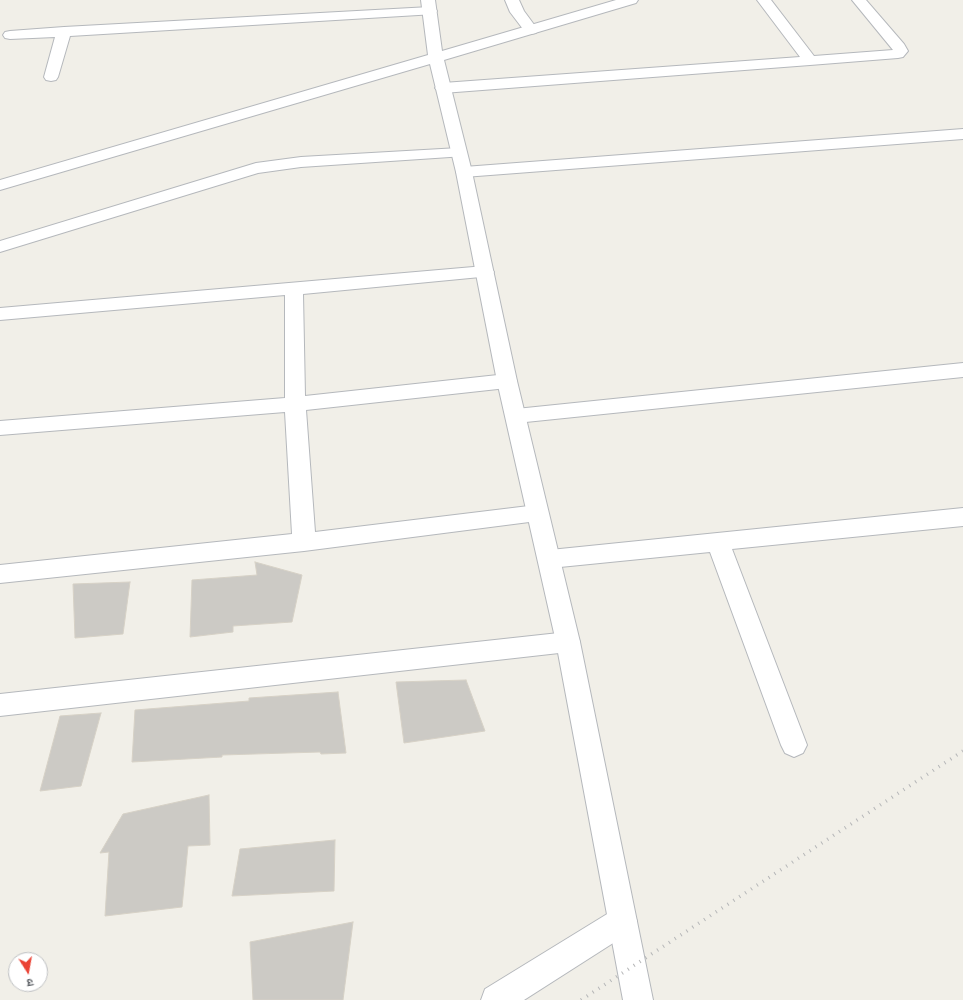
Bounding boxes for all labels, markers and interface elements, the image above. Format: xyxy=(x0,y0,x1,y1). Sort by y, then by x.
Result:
north arrow xyxy=(8,952,48,992)
text: उ xyxy=(26,976,35,990)

